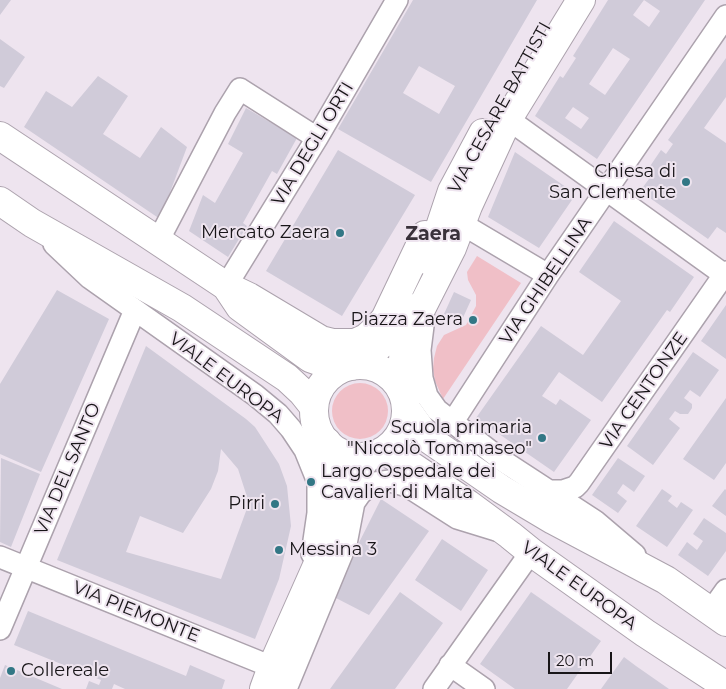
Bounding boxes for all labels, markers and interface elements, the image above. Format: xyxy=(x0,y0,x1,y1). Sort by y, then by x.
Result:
street label: VIA CESARE BATTISTI xyxy=(444,19,556,197)
street label: VIA DEGLI ORTI xyxy=(268,78,358,210)
place label: Chiesa di San Clemente xyxy=(549,161,676,203)
marker: Chiesa di San Clemente xyxy=(680,176,692,188)
street label: VIA GHIBELLINA xyxy=(495,213,597,349)
place label: Mercato Zaera xyxy=(201,222,330,244)
district label: Zaera xyxy=(405,223,461,245)
marker: Mercato Zaera xyxy=(334,227,346,239)
place label: Piazza Zaera xyxy=(351,309,463,331)
marker: Piazza Zaera xyxy=(467,314,479,326)
street label: VIALE EUROPA xyxy=(165,328,287,428)
street label: VIA CENTONZE xyxy=(595,328,693,454)
street label: VIA DEL SANTO xyxy=(30,400,106,538)
place label: Scuola primaria "Niccolò Tommaseo" xyxy=(347,417,532,459)
marker: Scuola primaria "Niccolò Tommaseo" xyxy=(536,432,548,444)
place label: Largo Ospedale dei Cavalieri di Malta xyxy=(321,461,496,504)
marker: Largo Ospedale dei Cavalieri di Malta xyxy=(305,476,317,488)
place label: Pirri xyxy=(228,493,265,515)
marker: Pirri xyxy=(269,498,281,510)
street label: VIALE EUROPA xyxy=(517,537,641,635)
place label: Messina 3 xyxy=(289,539,377,561)
marker: Messina 3 xyxy=(273,544,285,556)
street label: VIA PIEMONTE xyxy=(69,577,203,647)
scale bar xyxy=(551,642,615,674)
text: 20 m xyxy=(556,651,594,670)
place label: Collereale xyxy=(21,660,109,682)
marker: Collereale xyxy=(5,665,17,677)

